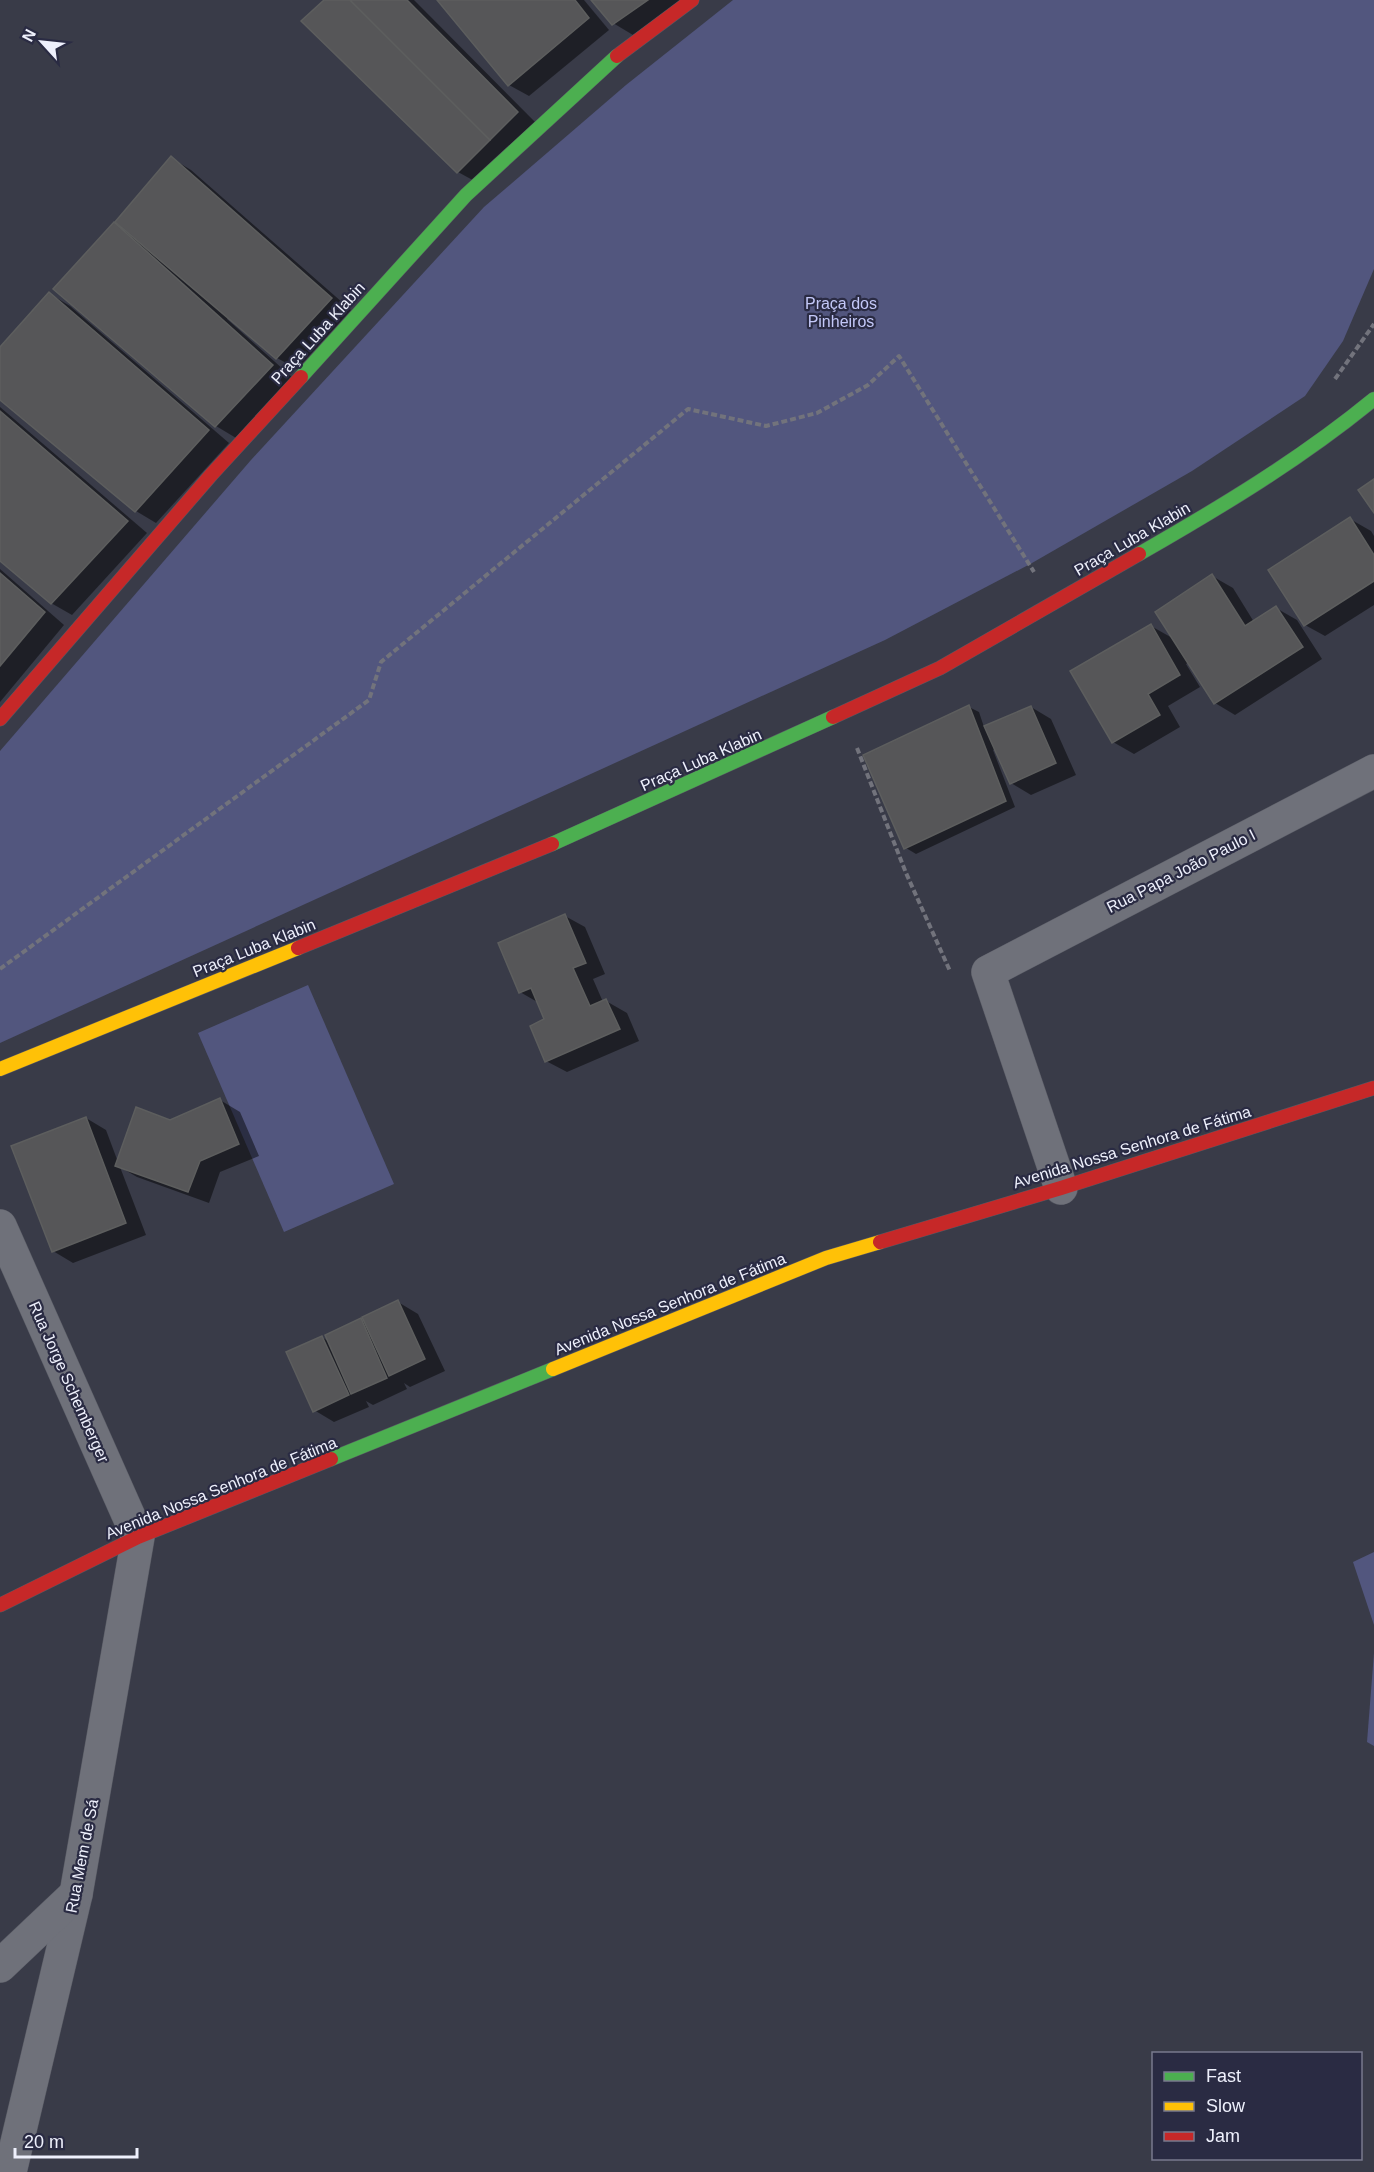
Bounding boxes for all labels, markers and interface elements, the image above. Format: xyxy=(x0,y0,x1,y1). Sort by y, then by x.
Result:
north arrow xyxy=(12,12,72,72)
text: N xyxy=(19,26,39,44)
street label: Praça Luba Klabin xyxy=(268,279,368,387)
park label: Praça dos Pinheiros xyxy=(805,295,877,330)
street label: Praça Luba Klabin xyxy=(1071,499,1193,579)
street label: Praça Luba Klabin xyxy=(638,726,764,794)
street label: Rua Papa João Paulo I xyxy=(1104,826,1258,916)
street label: Praça Luba Klabin xyxy=(190,916,318,980)
street label: Avenida Nossa Senhora de Fátima xyxy=(1011,1103,1253,1191)
street label: Avenida Nossa Senhora de Fátima xyxy=(552,1250,788,1358)
street label: Rua Jorge Schemberger xyxy=(26,1299,112,1466)
street label: Avenida Nossa Senhora de Fátima xyxy=(103,1434,339,1542)
street label: Rua Mem de Sá xyxy=(63,1798,101,1914)
legend xyxy=(1152,2052,1362,2160)
text: Fast xyxy=(1206,2066,1241,2086)
text: Slow xyxy=(1206,2096,1246,2116)
scale bar xyxy=(15,2121,136,2159)
text: Jam xyxy=(1206,2126,1240,2146)
text: 20 m xyxy=(24,2132,64,2152)

